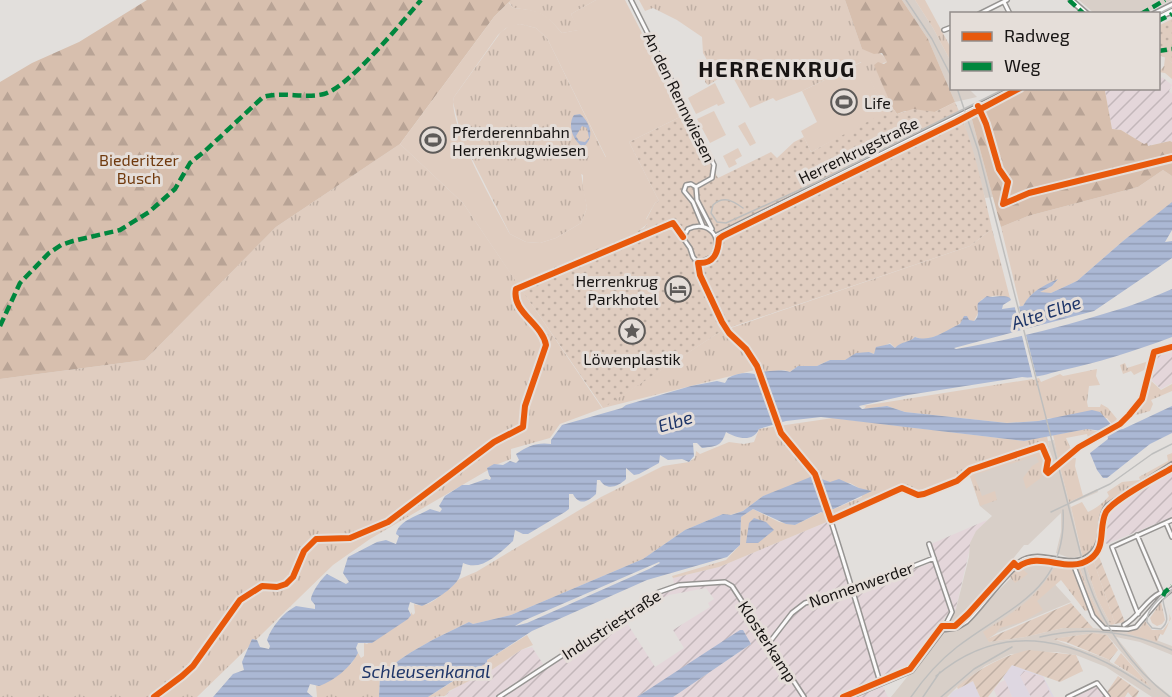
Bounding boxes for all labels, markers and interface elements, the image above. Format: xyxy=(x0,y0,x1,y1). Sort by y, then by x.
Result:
legend xyxy=(950,12,1160,90)
text: Radweg xyxy=(1004,24,1070,46)
street label: An den Rennwiesen xyxy=(640,29,720,165)
text: Weg xyxy=(1004,54,1040,76)
district label: HERRENKRUG xyxy=(698,55,856,81)
sports icon: Life xyxy=(829,87,859,117)
place label: Life xyxy=(864,93,891,112)
street label: Herrenkrugstraße xyxy=(795,113,921,187)
place label: Pferderennbahn Herrenkrugwiesen xyxy=(452,122,586,159)
sports icon: Pferderennbahn Herrenkrugwiesen xyxy=(418,125,448,155)
park label: Biederitzer Busch xyxy=(99,150,180,187)
place label: Herrenkrug Parkhotel xyxy=(576,271,658,308)
hotel icon: Herrenkrug Parkhotel xyxy=(663,274,693,304)
water label: Alte Elbe xyxy=(1007,290,1084,334)
place icon: Löwenplastik xyxy=(617,316,647,346)
place label: Löwenplastik xyxy=(583,349,681,368)
water label: Elbe xyxy=(655,405,695,437)
street label: Nonnenwerder xyxy=(806,557,916,611)
street label: Industriestraße xyxy=(558,585,664,663)
street label: Klosterkamp xyxy=(735,597,801,685)
water label: Schleusenkanal xyxy=(361,660,491,682)

